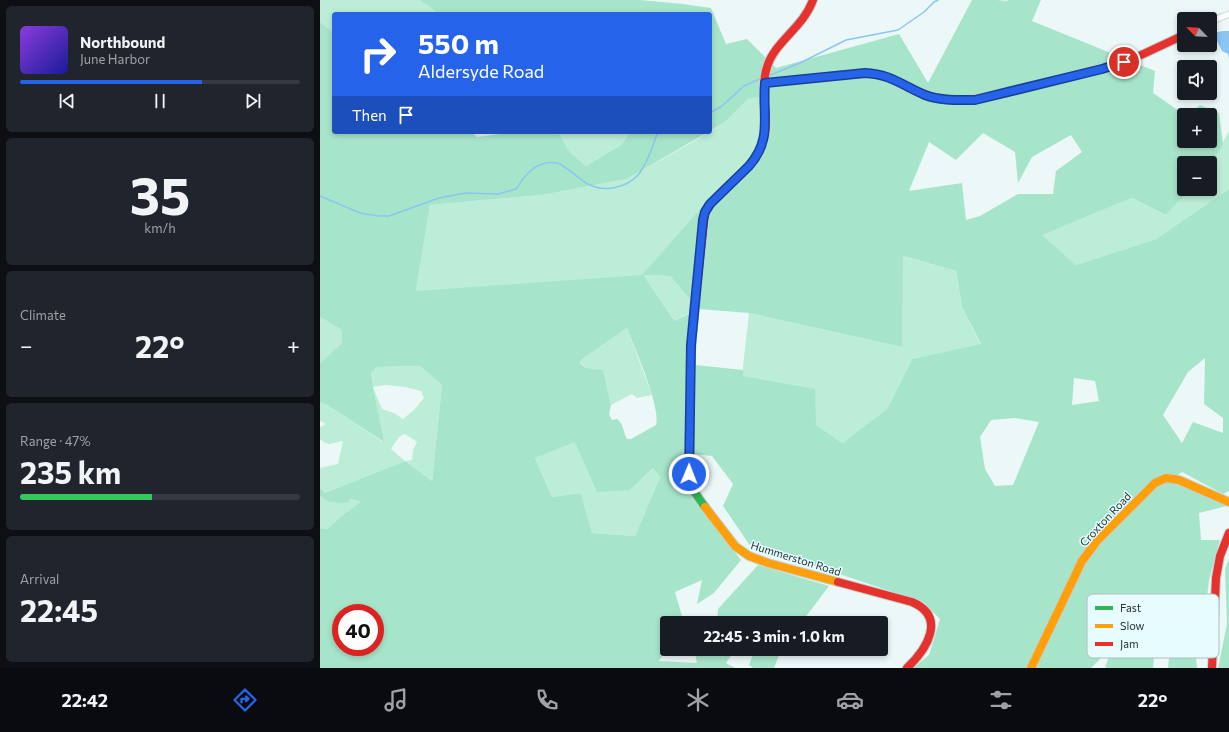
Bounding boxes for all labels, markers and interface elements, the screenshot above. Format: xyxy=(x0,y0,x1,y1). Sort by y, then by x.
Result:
north arrow xyxy=(1177,12,1217,52)
map controls xyxy=(1177,12,1217,196)
text: 550 m xyxy=(418,26,499,60)
icon: right xyxy=(352,28,404,80)
text: Northbound xyxy=(80,33,165,51)
pin xyxy=(1107,45,1141,79)
text: June Harbor xyxy=(80,51,150,67)
icon: arrive xyxy=(1113,51,1135,73)
text: Aldersyde Road xyxy=(418,60,544,82)
button: sound xyxy=(1177,60,1217,100)
icon: previous xyxy=(56,90,78,112)
icon: pause xyxy=(149,90,171,112)
icon: next xyxy=(242,90,264,112)
icon: arrive xyxy=(395,104,417,126)
text: Then xyxy=(352,106,387,124)
button: + xyxy=(1177,108,1217,148)
button: − xyxy=(1177,156,1217,196)
text: 35 xyxy=(130,162,190,226)
text: km/h xyxy=(144,220,176,236)
text: Climate xyxy=(20,307,66,323)
text: 22° xyxy=(135,327,185,364)
text: − xyxy=(20,332,33,359)
text: + xyxy=(287,332,300,359)
text: Range · 47% xyxy=(20,433,91,449)
text: 235 km xyxy=(20,453,121,490)
position arrow xyxy=(668,453,710,495)
street label: Croxton Road xyxy=(1077,489,1133,549)
street label: Hummerston Road xyxy=(749,538,843,578)
text: Arrival xyxy=(20,571,59,587)
text: 22:45 xyxy=(20,591,98,628)
legend xyxy=(1087,594,1219,658)
text: Fast xyxy=(1120,601,1142,614)
speed limit sign: 40 xyxy=(332,604,384,656)
text: Slow xyxy=(1120,619,1145,632)
text: 22:45 · 3 min · 1.0 km xyxy=(703,627,845,645)
text: Jam xyxy=(1120,637,1139,651)
icon: directions xyxy=(231,686,259,714)
icon: music xyxy=(382,686,410,714)
icon: phone xyxy=(533,686,561,714)
icon: climate xyxy=(684,686,712,714)
icon: car xyxy=(836,686,864,714)
icon: filters xyxy=(987,686,1015,714)
text: 22:42 xyxy=(62,689,108,711)
text: 22° xyxy=(1138,689,1167,711)

